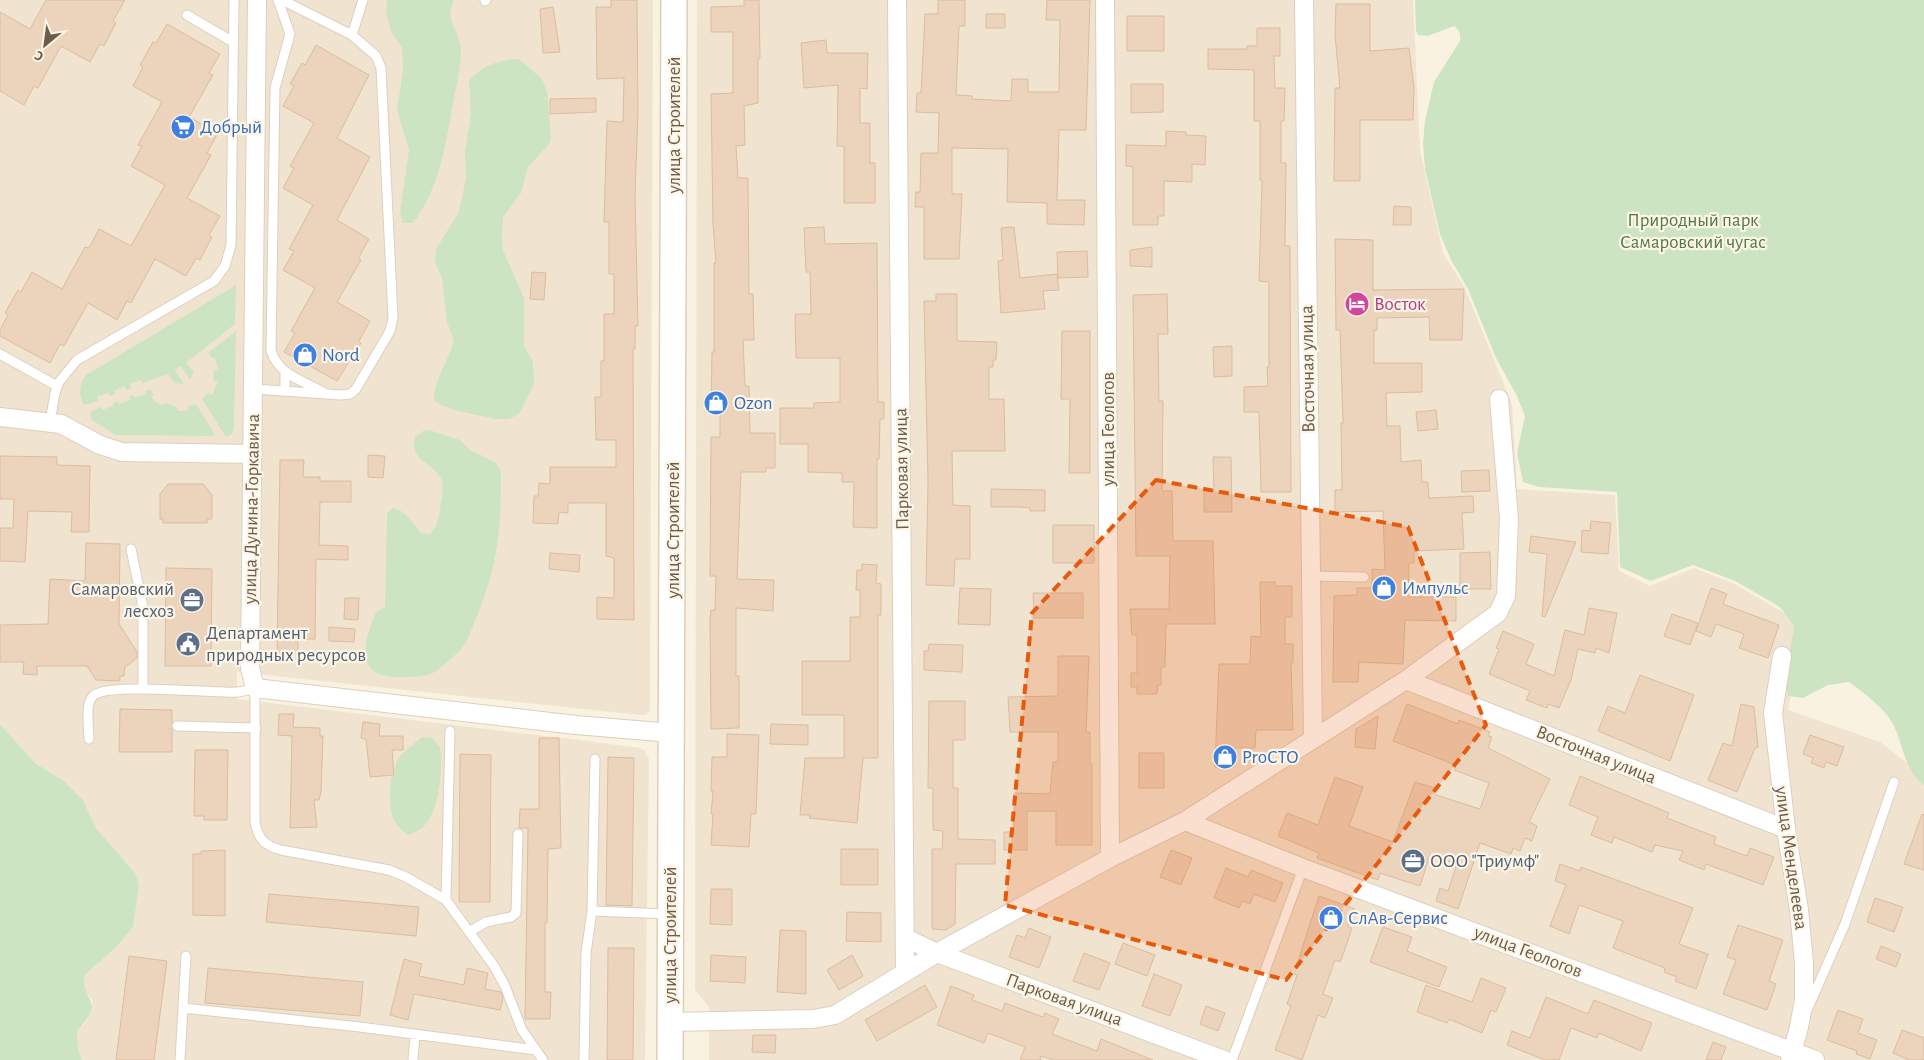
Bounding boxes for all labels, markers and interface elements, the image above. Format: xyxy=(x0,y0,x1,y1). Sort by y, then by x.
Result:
north arrow xyxy=(20,20,70,70)
text: С xyxy=(32,47,46,63)
street label: улица Строителей xyxy=(665,56,684,195)
supermarket icon: Добрый xyxy=(170,114,196,140)
place label: Добрый xyxy=(200,118,262,137)
park label: Природный парк Самаровский чугас xyxy=(1620,211,1766,252)
hotel icon: Восток xyxy=(1344,291,1370,317)
place label: Восток xyxy=(1374,295,1426,314)
street label: Восточная улица xyxy=(1297,305,1319,433)
shop icon: Nord xyxy=(292,342,318,368)
place label: Nord xyxy=(322,346,360,365)
street label: улица Геологов xyxy=(1099,372,1118,487)
shop icon: Ozon xyxy=(703,390,729,416)
place label: Ozon xyxy=(734,394,773,413)
street label: Парковая улица xyxy=(891,407,913,530)
street label: улица Дунина-Горкавича xyxy=(241,413,263,605)
street label: улица Строителей xyxy=(664,461,683,600)
shop icon: Импульс xyxy=(1371,575,1397,601)
place label: Импульс xyxy=(1402,579,1469,598)
place label: Самаровский лесхоз xyxy=(71,580,174,621)
office icon: Самаровский лесхоз xyxy=(179,587,205,613)
place label: Департамент природных ресурсов xyxy=(206,624,366,665)
public building icon: Департамент природных ресурсов xyxy=(175,631,201,657)
street label: Восточная улица xyxy=(1533,722,1659,788)
shop icon: ProСТО xyxy=(1212,744,1238,770)
place label: ProСТО xyxy=(1242,748,1299,767)
street label: улица Менделеева xyxy=(1771,784,1811,931)
office icon: ООО "Триумф" xyxy=(1400,848,1426,874)
place label: ООО "Триумф" xyxy=(1430,852,1539,871)
street label: улица Строителей xyxy=(661,866,680,1005)
shop icon: СлАв-Сервис xyxy=(1318,905,1344,931)
place label: СлАв-Сервис xyxy=(1348,909,1448,928)
street label: улица Геологов xyxy=(1470,922,1585,981)
street label: Парковая улица xyxy=(1003,970,1125,1030)

